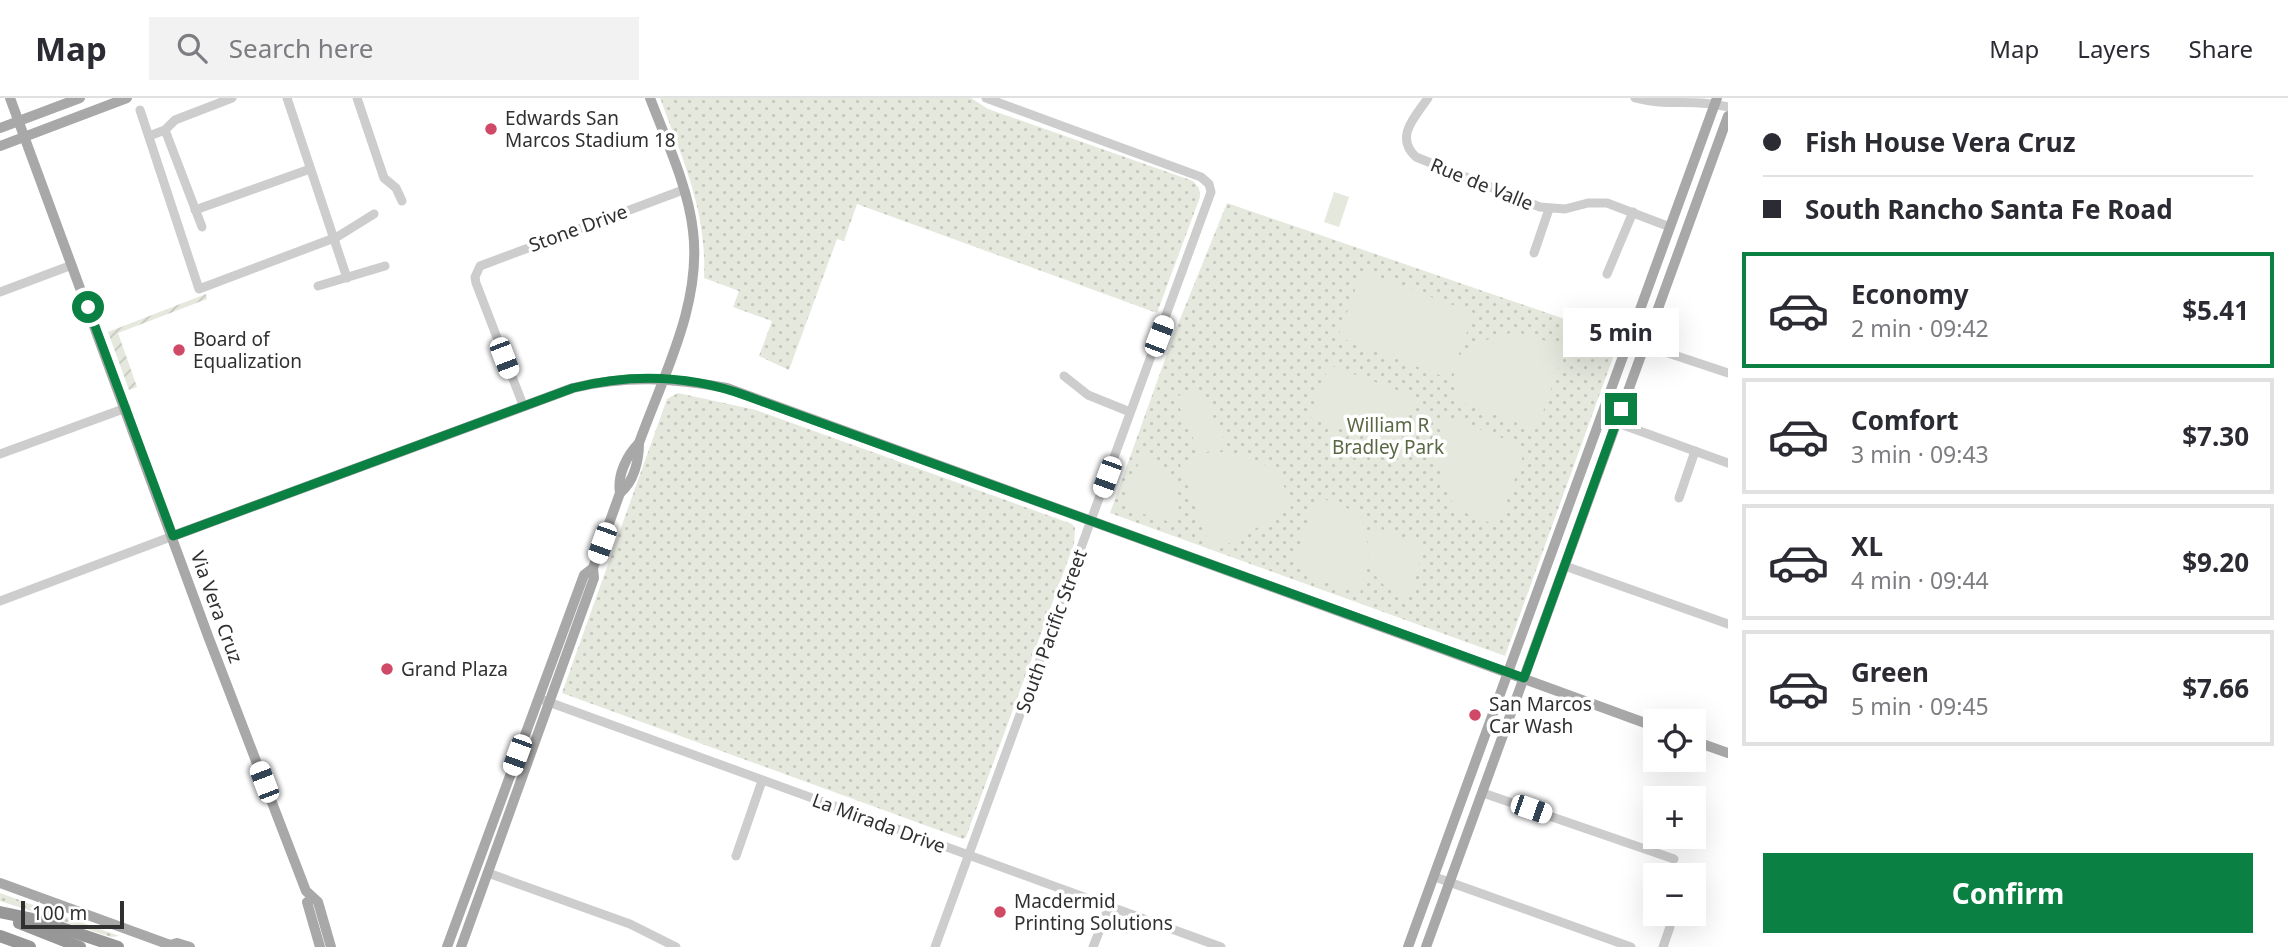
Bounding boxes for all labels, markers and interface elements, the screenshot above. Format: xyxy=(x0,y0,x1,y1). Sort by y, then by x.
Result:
search box xyxy=(149,17,639,80)
text: Map xyxy=(35,26,107,71)
icon: search xyxy=(173,29,211,67)
text: Search here xyxy=(229,30,373,66)
text: Map xyxy=(1989,32,2039,65)
text: Layers xyxy=(2077,32,2151,65)
text: Share xyxy=(2189,32,2253,65)
place label: Edwards San Marcos Stadium 18 xyxy=(505,105,676,153)
marker: Edwards San Marcos Stadium 18 xyxy=(483,121,499,137)
text: Fish House Vera Cruz xyxy=(1805,124,2076,160)
street label: Rue de Valle xyxy=(1427,152,1537,216)
text: South Rancho Santa Fe Road xyxy=(1805,191,2173,227)
street label: Stone Drive xyxy=(525,198,631,258)
text: Economy xyxy=(1851,276,1969,312)
icon: car xyxy=(1767,279,1830,342)
route start xyxy=(72,291,104,323)
text: $5.41 xyxy=(2182,292,2249,328)
callout: 5 min xyxy=(1563,308,1679,356)
text: 2 min · 09:42 xyxy=(1851,312,1989,344)
car xyxy=(1142,313,1177,359)
text: 5 min xyxy=(1589,316,1653,348)
place label: Board of Equalization xyxy=(193,326,302,374)
car xyxy=(487,335,522,381)
marker: Board of Equalization xyxy=(171,342,187,358)
route end xyxy=(1605,393,1637,425)
text: Comfort xyxy=(1851,402,1959,438)
icon: car xyxy=(1767,405,1830,468)
park label: William R Bradley Park xyxy=(1332,412,1444,460)
text: $7.30 xyxy=(2182,418,2249,454)
text: 3 min · 09:43 xyxy=(1851,438,1989,470)
car xyxy=(1090,454,1125,500)
car xyxy=(585,520,620,566)
text: XL xyxy=(1851,528,1883,564)
icon: car xyxy=(1767,531,1830,594)
text: $9.20 xyxy=(2182,544,2249,580)
street label: South Pacific Street xyxy=(1009,546,1093,716)
street label: Via Vera Cruz xyxy=(185,547,249,667)
text: 4 min · 09:44 xyxy=(1851,564,1989,596)
text: Green xyxy=(1851,654,1929,690)
place label: Grand Plaza xyxy=(401,656,508,682)
icon: car xyxy=(1767,657,1830,720)
marker: Grand Plaza xyxy=(379,661,395,677)
text: $7.66 xyxy=(2182,670,2249,706)
text: 5 min · 09:45 xyxy=(1851,690,1989,722)
place label: San Marcos Car Wash xyxy=(1489,691,1592,739)
marker: San Marcos Car Wash xyxy=(1467,707,1483,723)
map controls xyxy=(1643,709,1706,926)
button: locate xyxy=(1643,709,1706,772)
car xyxy=(500,732,535,778)
car xyxy=(247,759,282,805)
button: + xyxy=(1643,786,1706,849)
street label: La Mirada Drive xyxy=(809,787,949,859)
car xyxy=(1508,792,1555,826)
button: Confirm xyxy=(1763,853,2253,933)
button: − xyxy=(1643,863,1706,926)
place label: Macdermid Printing Solutions xyxy=(1014,888,1173,936)
scale bar xyxy=(21,898,124,930)
text: 100 m xyxy=(32,900,87,926)
marker: Macdermid Printing Solutions xyxy=(992,904,1008,920)

